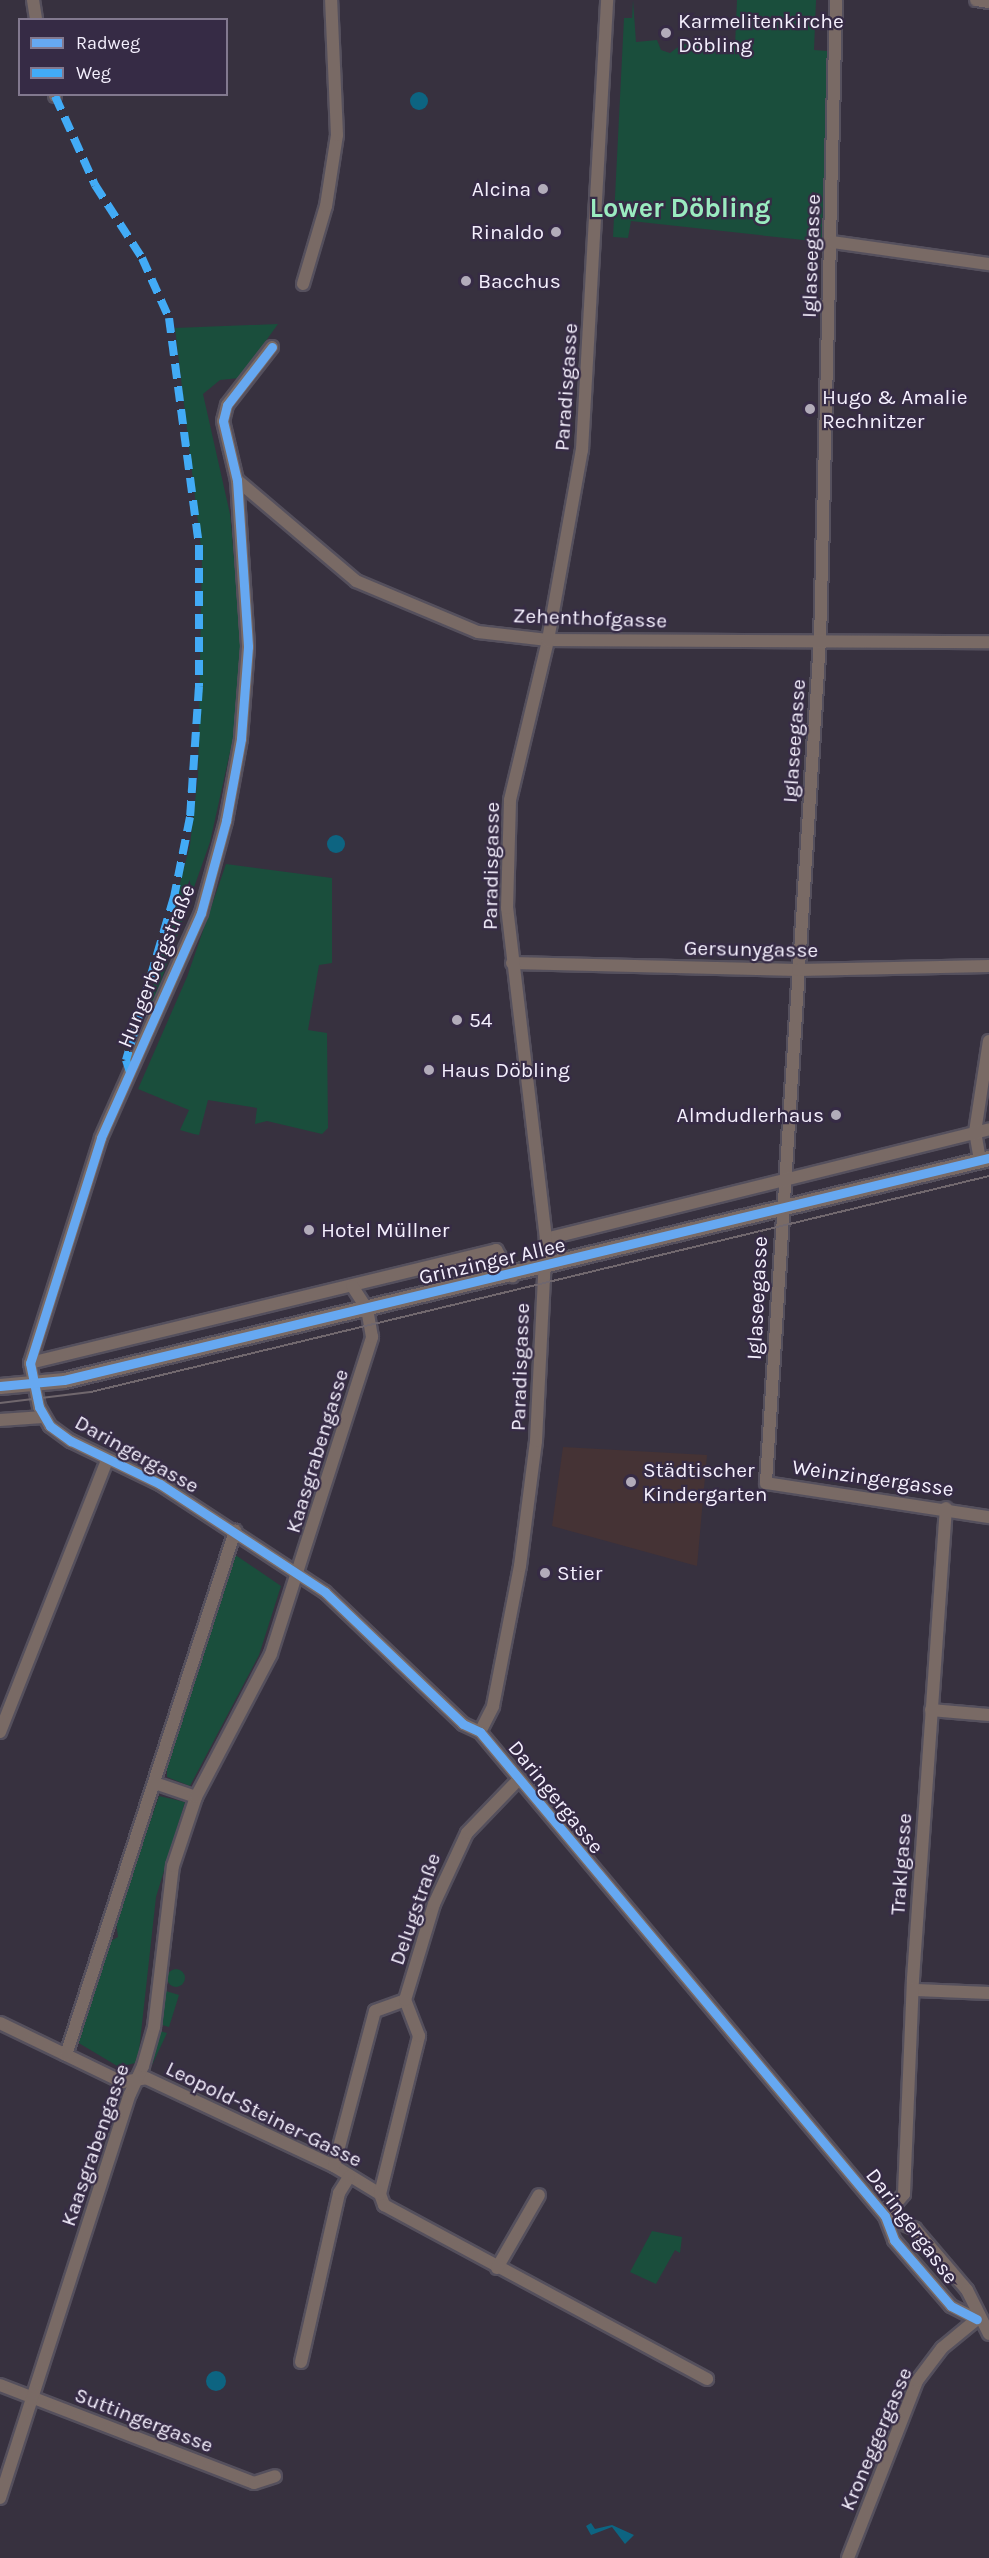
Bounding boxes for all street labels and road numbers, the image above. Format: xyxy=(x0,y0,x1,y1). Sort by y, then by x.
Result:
street label: Iglaseegasse xyxy=(796,194,826,318)
street label: Paradisgasse xyxy=(549,322,583,452)
street label: Zehenthofgasse xyxy=(512,603,668,633)
street label: Iglaseegasse xyxy=(777,678,811,804)
street label: Paradisgasse xyxy=(477,802,505,930)
street label: Hungerbergstraße xyxy=(112,881,200,1051)
street label: Gersunygasse xyxy=(684,935,818,963)
street label: Grinzinger Allee xyxy=(416,1232,568,1290)
street label: Iglaseegasse xyxy=(741,1235,773,1361)
street label: Paradisgasse xyxy=(505,1302,535,1432)
street label: Kaasgrabengasse xyxy=(280,1366,354,1536)
street label: Daringergasse xyxy=(70,1410,204,1498)
street label: Weinzingergasse xyxy=(791,1454,955,1502)
street label: Daringergasse xyxy=(503,1735,609,1859)
street label: Traklgasse xyxy=(885,1812,917,1916)
street label: Delugstraße xyxy=(384,1850,446,1968)
street label: Leopold-Steiner-Gasse xyxy=(162,2055,366,2173)
street label: Kaasgrabengasse xyxy=(55,2060,135,2230)
street label: Daringergasse xyxy=(860,2163,964,2289)
street label: Kroneggergasse xyxy=(834,2364,918,2514)
street label: Suttingergasse xyxy=(71,2382,217,2458)

